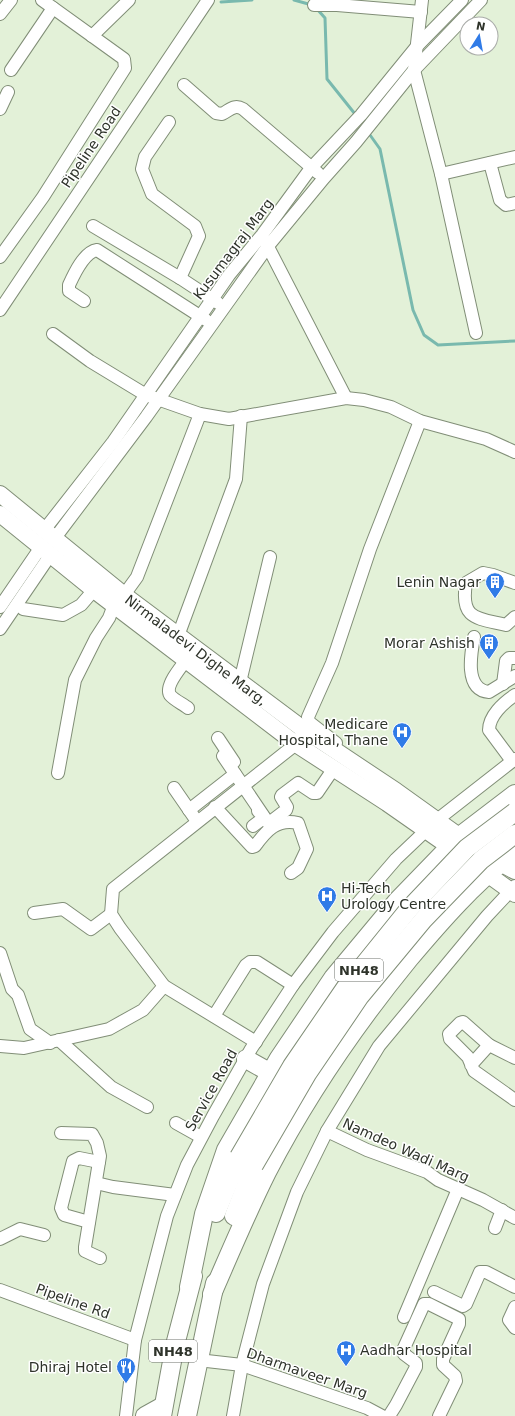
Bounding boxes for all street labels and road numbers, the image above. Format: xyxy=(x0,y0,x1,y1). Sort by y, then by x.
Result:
street label: Pipeline Road xyxy=(58,103,124,191)
street label: Kusumagraj Marg xyxy=(190,195,276,303)
street label: Nirmaladevi Dighe Marg, xyxy=(122,591,270,709)
road number: NH48 xyxy=(335,959,383,981)
street label: Service Road xyxy=(182,1046,240,1134)
street label: Namdeo Wadi Marg xyxy=(340,1115,472,1185)
street label: Pipeline Rd xyxy=(34,1280,112,1322)
road number: NH48 xyxy=(149,1340,197,1362)
street label: Dharmaveer Marg xyxy=(244,1345,370,1401)

